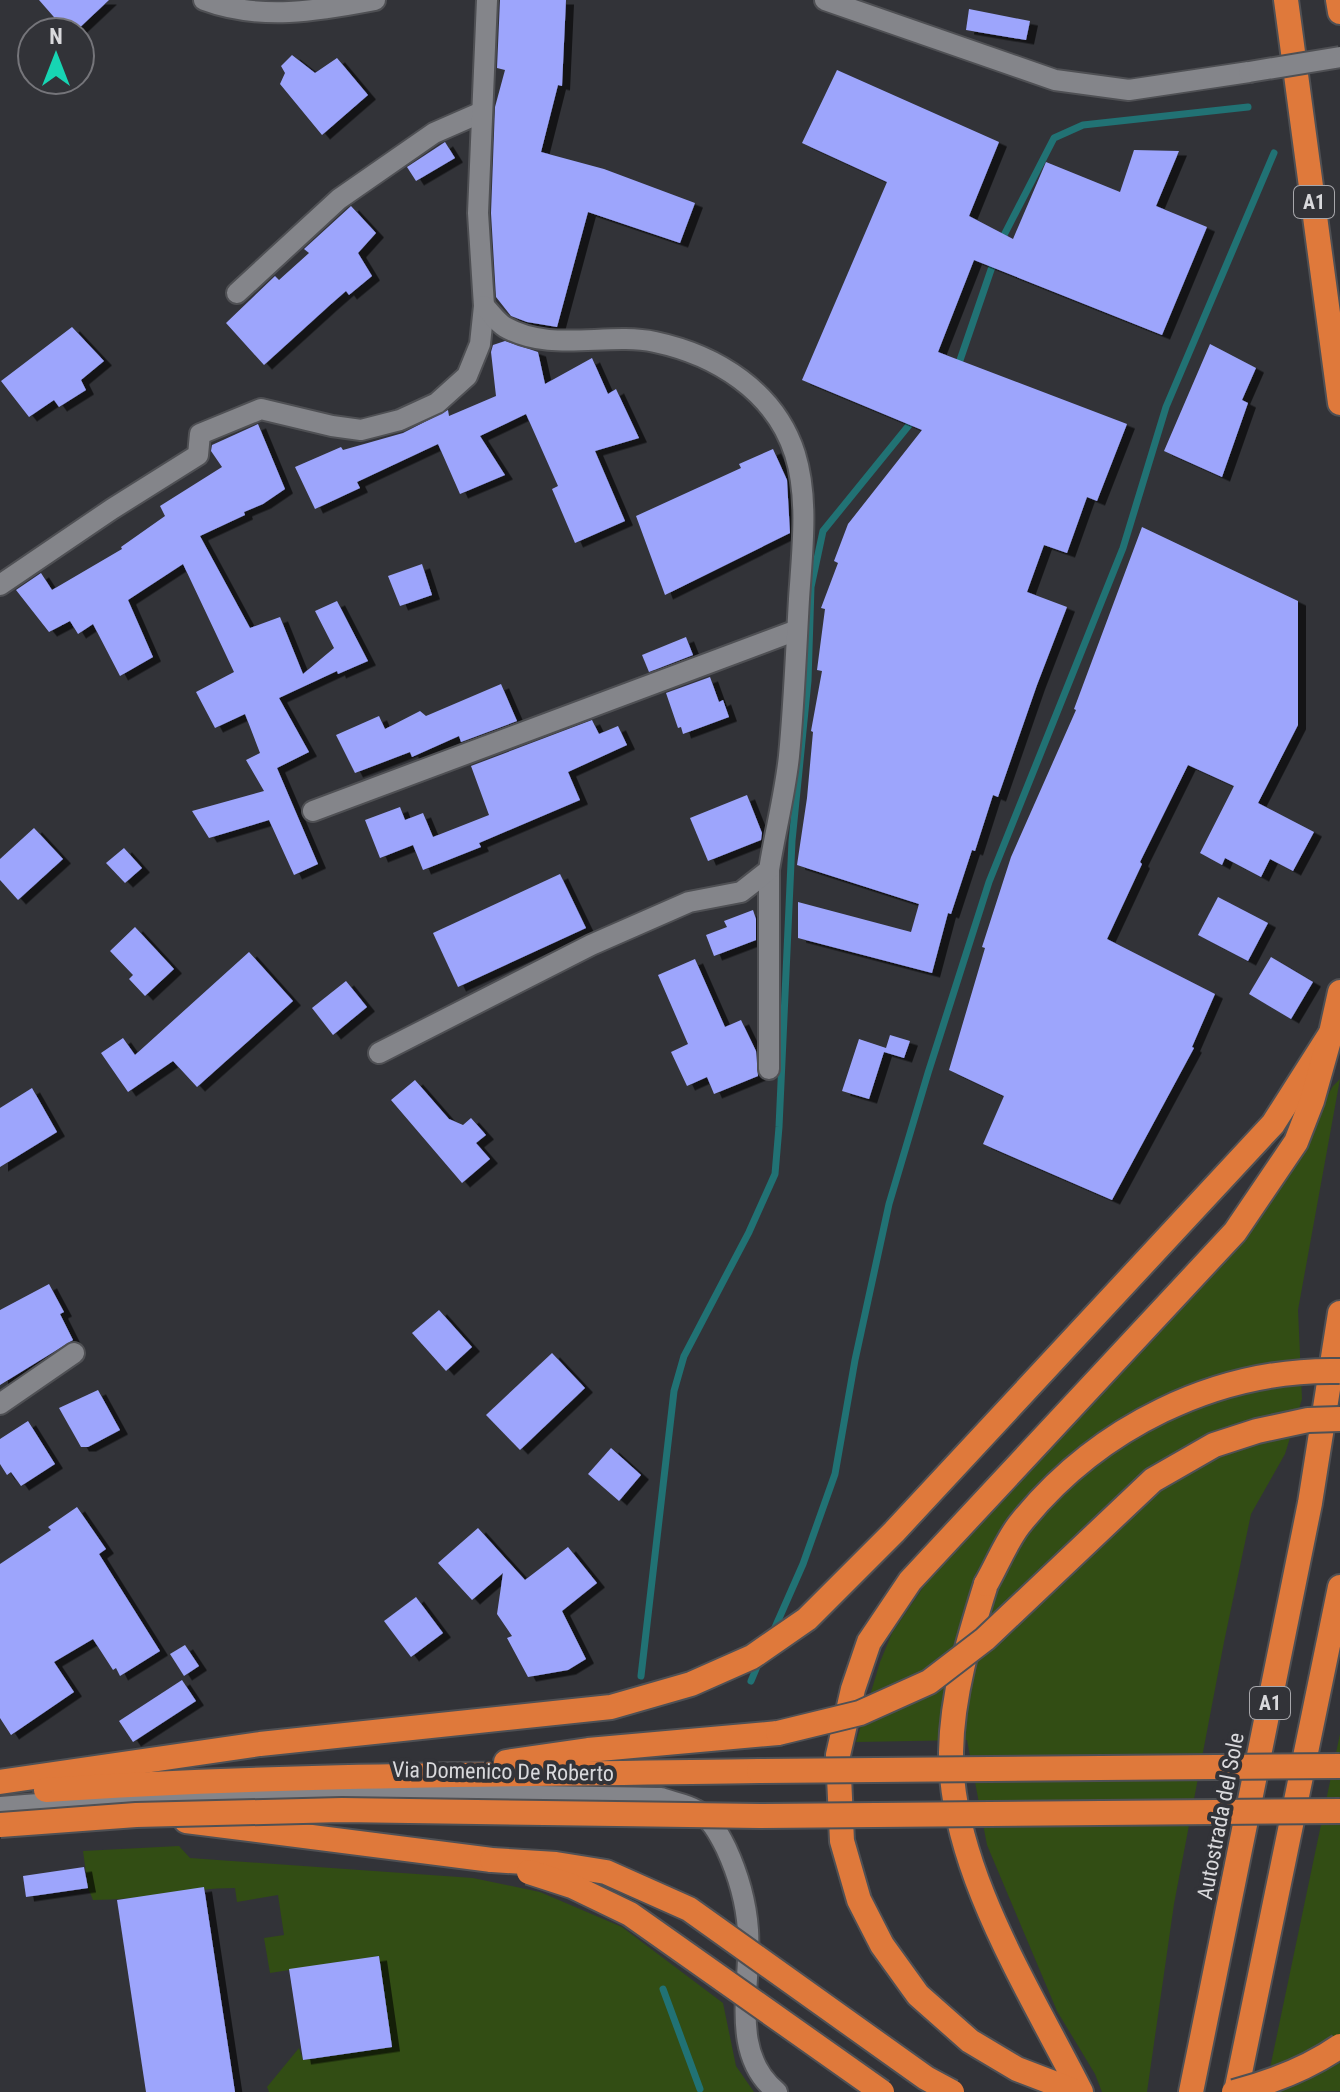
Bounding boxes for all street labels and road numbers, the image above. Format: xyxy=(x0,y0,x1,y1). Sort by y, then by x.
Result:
road number: A1 xyxy=(1294,186,1334,218)
road number: A1 xyxy=(1250,1687,1290,1719)
street label: Autostrada del Sole xyxy=(1192,1730,1249,1902)
street label: Via Domenico De Roberto xyxy=(392,1757,614,1786)

